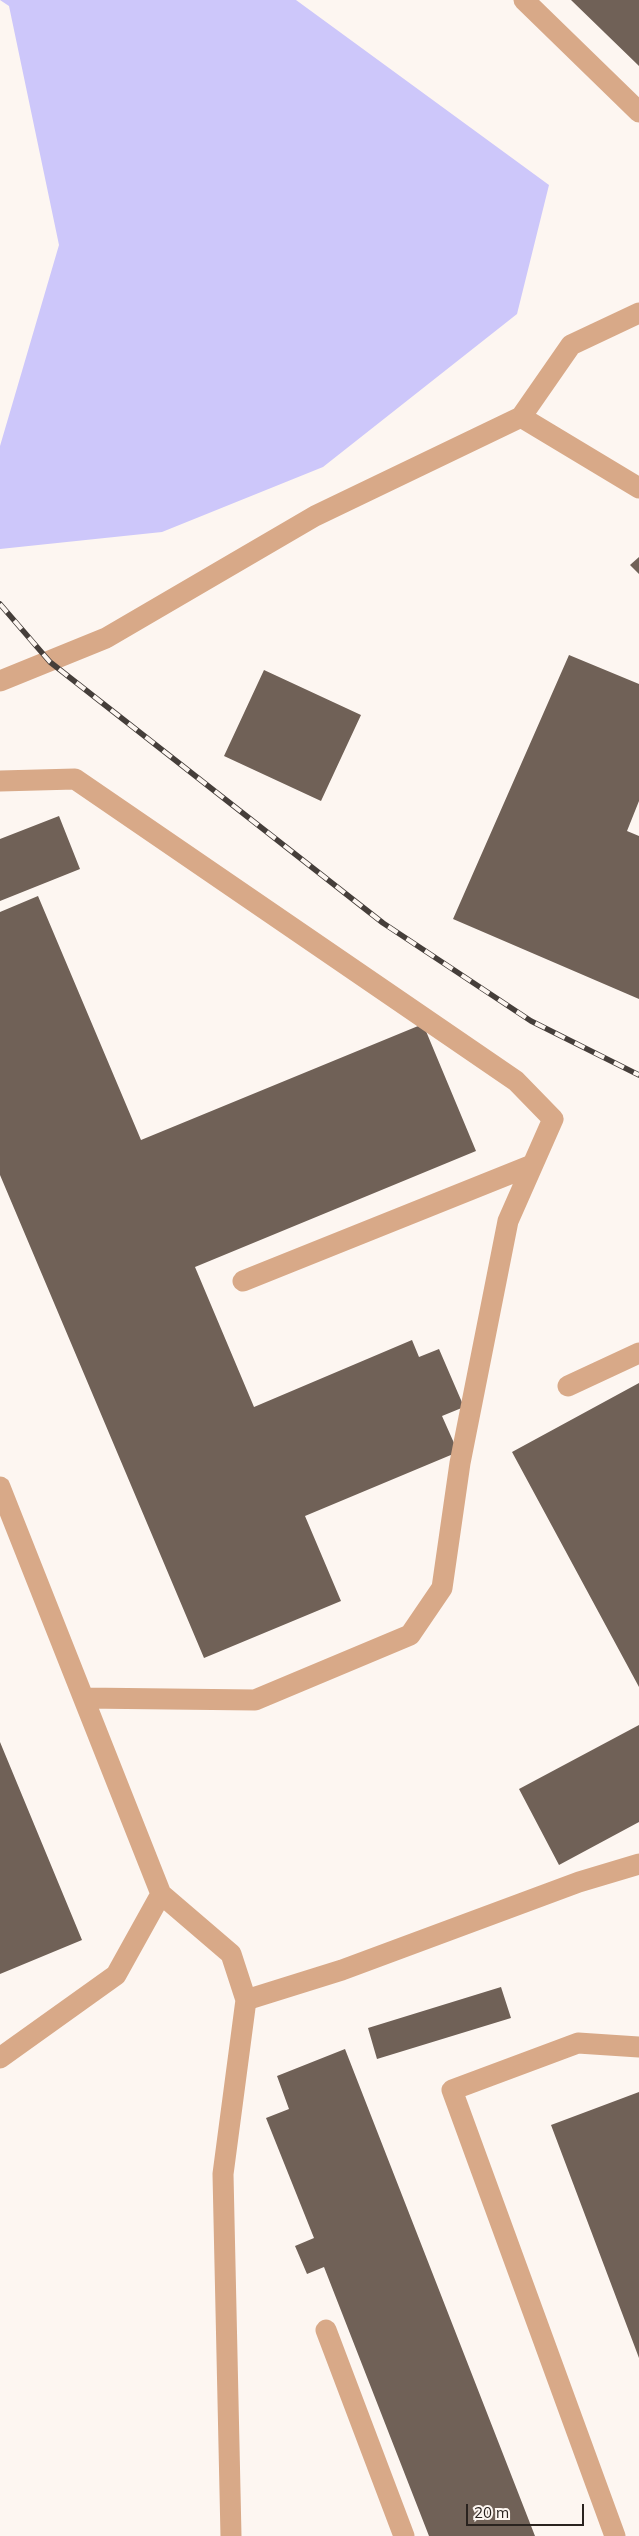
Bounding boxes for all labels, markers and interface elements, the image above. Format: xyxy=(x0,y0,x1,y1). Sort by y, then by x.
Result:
scale bar xyxy=(469,2494,586,2526)
text: 20 m xyxy=(474,2503,509,2522)

